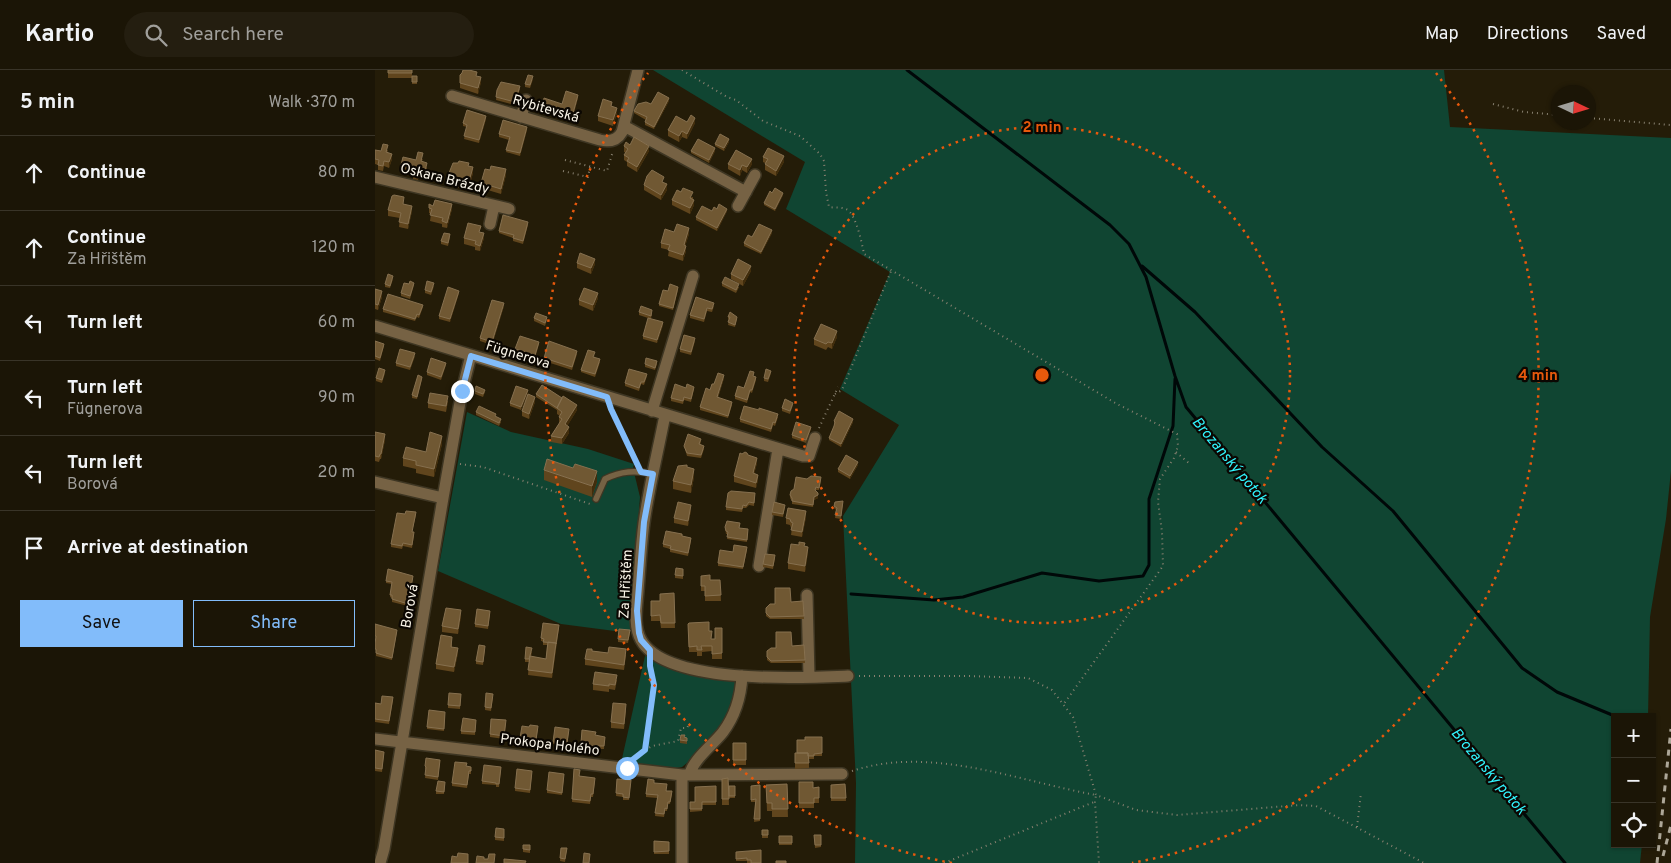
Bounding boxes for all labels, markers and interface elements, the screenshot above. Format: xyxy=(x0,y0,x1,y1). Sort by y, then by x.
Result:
search box xyxy=(124,12,474,57)
text: Kartio xyxy=(25,20,94,50)
icon: search xyxy=(142,21,170,49)
text: Search here xyxy=(182,23,284,47)
text: Map xyxy=(1425,23,1459,46)
text: Directions xyxy=(1487,23,1569,46)
text: Saved xyxy=(1597,23,1646,46)
north arrow xyxy=(1551,85,1596,130)
text: 5 min xyxy=(20,89,75,116)
street label: Rybitevská xyxy=(510,92,581,127)
text: Walk · 370 m xyxy=(268,93,355,113)
text: 2 min xyxy=(1022,119,1062,138)
icon: ahead xyxy=(20,159,48,187)
street label: Oskara Brázdy xyxy=(398,160,491,199)
text: Continue xyxy=(67,161,146,185)
text: 80 m xyxy=(318,163,355,183)
text: Continue xyxy=(67,226,146,250)
icon: ahead xyxy=(20,234,48,262)
text: 120 m xyxy=(312,238,355,258)
text: Za Hřištěm xyxy=(67,250,146,270)
icon: left xyxy=(20,309,48,337)
text: Turn left xyxy=(67,311,143,335)
text: 60 m xyxy=(318,313,355,333)
street label: Fügnerova xyxy=(483,338,552,373)
centre of rings xyxy=(1033,366,1051,384)
text: 4 min xyxy=(1518,367,1558,386)
text: Turn left xyxy=(67,376,143,400)
route end xyxy=(451,380,474,403)
icon: left xyxy=(20,384,48,412)
text: 90 m xyxy=(318,388,355,408)
text: Fügnerova xyxy=(67,400,143,420)
water label: Brozanský potok xyxy=(1187,414,1271,509)
text: Turn left xyxy=(67,451,143,475)
icon: left xyxy=(20,459,48,487)
text: 20 m xyxy=(318,463,355,483)
text: Borová xyxy=(67,475,118,495)
icon: arrive xyxy=(20,534,48,562)
text: Arrive at destination xyxy=(67,536,248,560)
street label: Za Hřištěm xyxy=(616,549,637,619)
street label: Borová xyxy=(398,583,423,630)
button: Save xyxy=(20,600,183,647)
button: Share xyxy=(193,600,355,647)
map controls xyxy=(1611,713,1656,848)
button: + xyxy=(1611,713,1656,758)
water label: Brozanský potok xyxy=(1446,725,1530,820)
street label: Prokopa Holého xyxy=(499,731,601,760)
route start xyxy=(616,757,639,780)
button: − xyxy=(1611,758,1656,803)
button: locate xyxy=(1611,803,1656,848)

